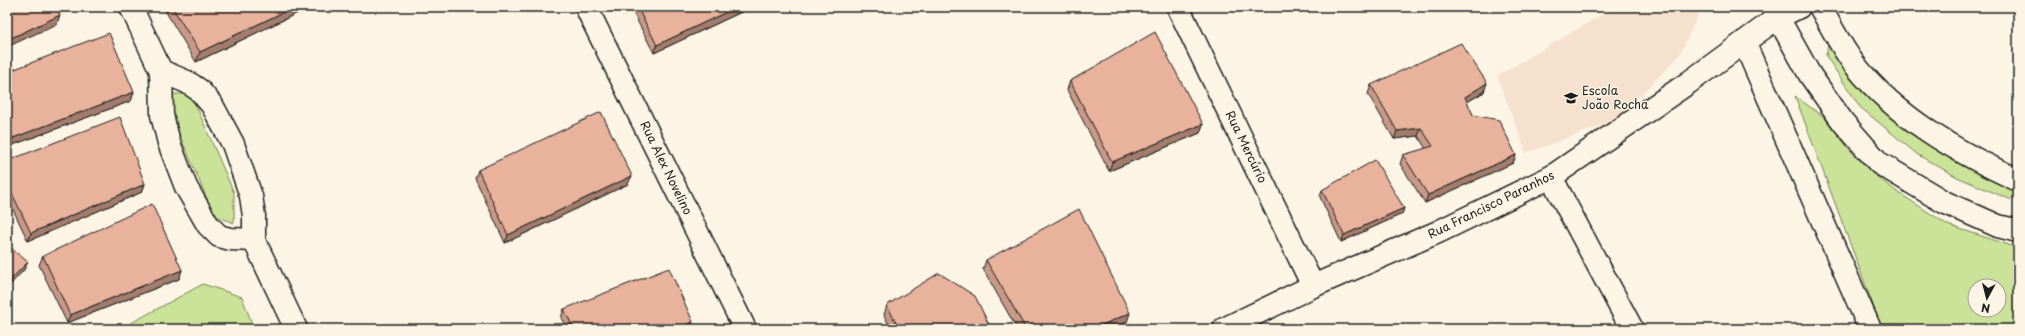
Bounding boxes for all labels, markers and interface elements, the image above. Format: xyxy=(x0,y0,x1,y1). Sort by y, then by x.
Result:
place label: Escola João Rocha xyxy=(1582,81,1649,113)
school or university icon: Escola João Rocha xyxy=(1563,90,1579,106)
street label: Rua Mercúrio xyxy=(1222,107,1272,186)
street label: Rua Alex Novelino xyxy=(636,118,698,218)
street label: Rua Francisco Paranhos xyxy=(1424,165,1557,243)
north arrow xyxy=(1967,278,2007,318)
text: N xyxy=(1980,299,1991,317)

